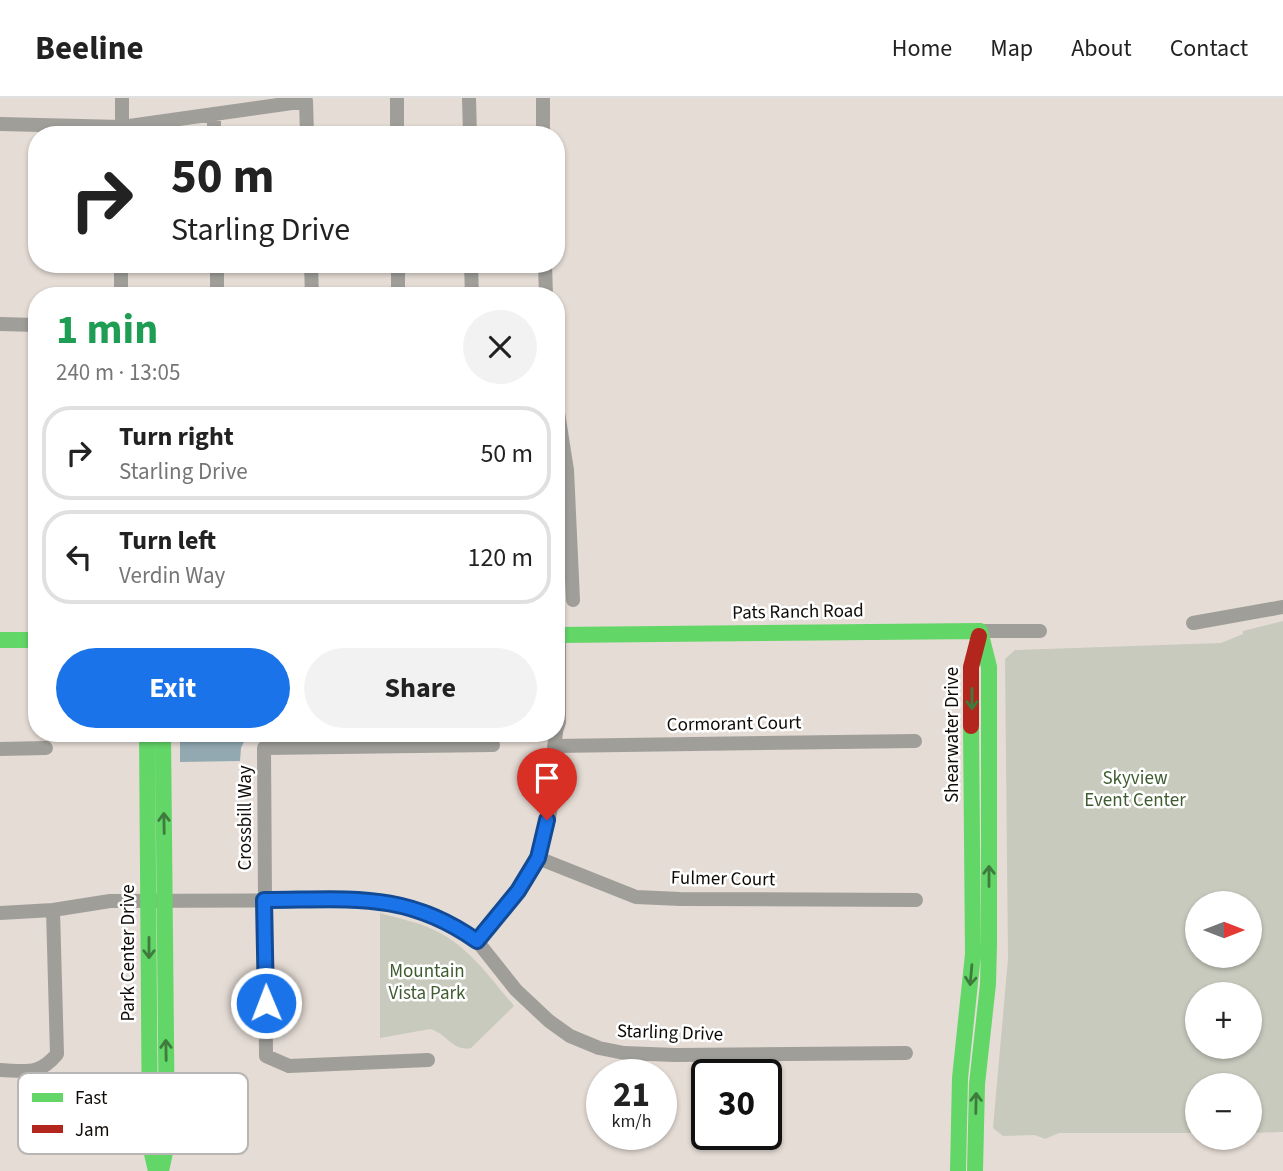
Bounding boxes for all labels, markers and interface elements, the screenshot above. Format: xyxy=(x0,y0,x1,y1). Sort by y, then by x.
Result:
text: Beeline xyxy=(35,25,144,72)
text: Home xyxy=(892,31,952,66)
text: Map xyxy=(990,31,1033,66)
text: About xyxy=(1071,31,1132,66)
text: Contact xyxy=(1170,31,1248,66)
text: 50 m xyxy=(171,142,275,212)
icon: right xyxy=(56,154,147,245)
text: Starling Drive xyxy=(171,207,350,253)
text: 1 min xyxy=(56,300,158,360)
button: close xyxy=(463,310,537,384)
text: 240 m · 13:05 xyxy=(56,356,180,389)
text: Turn right xyxy=(119,418,234,455)
icon: right xyxy=(60,434,98,472)
text: 50 m xyxy=(480,435,533,472)
text: Starling Drive xyxy=(119,455,248,488)
text: Turn left xyxy=(119,522,216,559)
icon: left xyxy=(60,538,98,576)
text: 120 m xyxy=(467,539,533,576)
text: Verdin Way xyxy=(119,559,225,592)
street label: Pats Ranch Road xyxy=(732,597,864,627)
button: Exit xyxy=(56,648,290,728)
button: Share xyxy=(304,648,537,728)
street label: Shearwater Drive xyxy=(939,667,966,803)
one-way arrow xyxy=(965,687,979,710)
street label: Cormorant Court xyxy=(666,709,802,739)
pin xyxy=(517,748,577,820)
icon: arrive xyxy=(528,759,566,797)
street label: Crossbill Way xyxy=(232,765,259,871)
park label: Skyview Event Center xyxy=(1084,765,1186,814)
one-way arrow xyxy=(157,811,171,834)
street label: Fulmer Court xyxy=(671,865,776,893)
one-way arrow xyxy=(982,865,996,888)
street label: Park Center Drive xyxy=(115,884,142,1022)
north arrow xyxy=(1185,891,1262,968)
map controls xyxy=(1185,891,1262,1150)
one-way arrow xyxy=(142,937,156,960)
park label: Mountain Vista Park xyxy=(389,958,466,1007)
one-way arrow xyxy=(965,963,978,986)
position arrow xyxy=(229,966,303,1040)
button: + xyxy=(1185,982,1262,1059)
street label: Starling Drive xyxy=(616,1018,724,1048)
one-way arrow xyxy=(159,1039,173,1062)
speed limit sign: 30 xyxy=(691,1059,782,1150)
text: 21 xyxy=(613,1070,650,1120)
legend xyxy=(18,1073,248,1154)
button: − xyxy=(1185,1073,1262,1150)
text: Fast xyxy=(75,1085,108,1112)
one-way arrow xyxy=(970,1092,983,1115)
text: km/h xyxy=(612,1109,651,1134)
text: Jam xyxy=(75,1117,109,1144)

